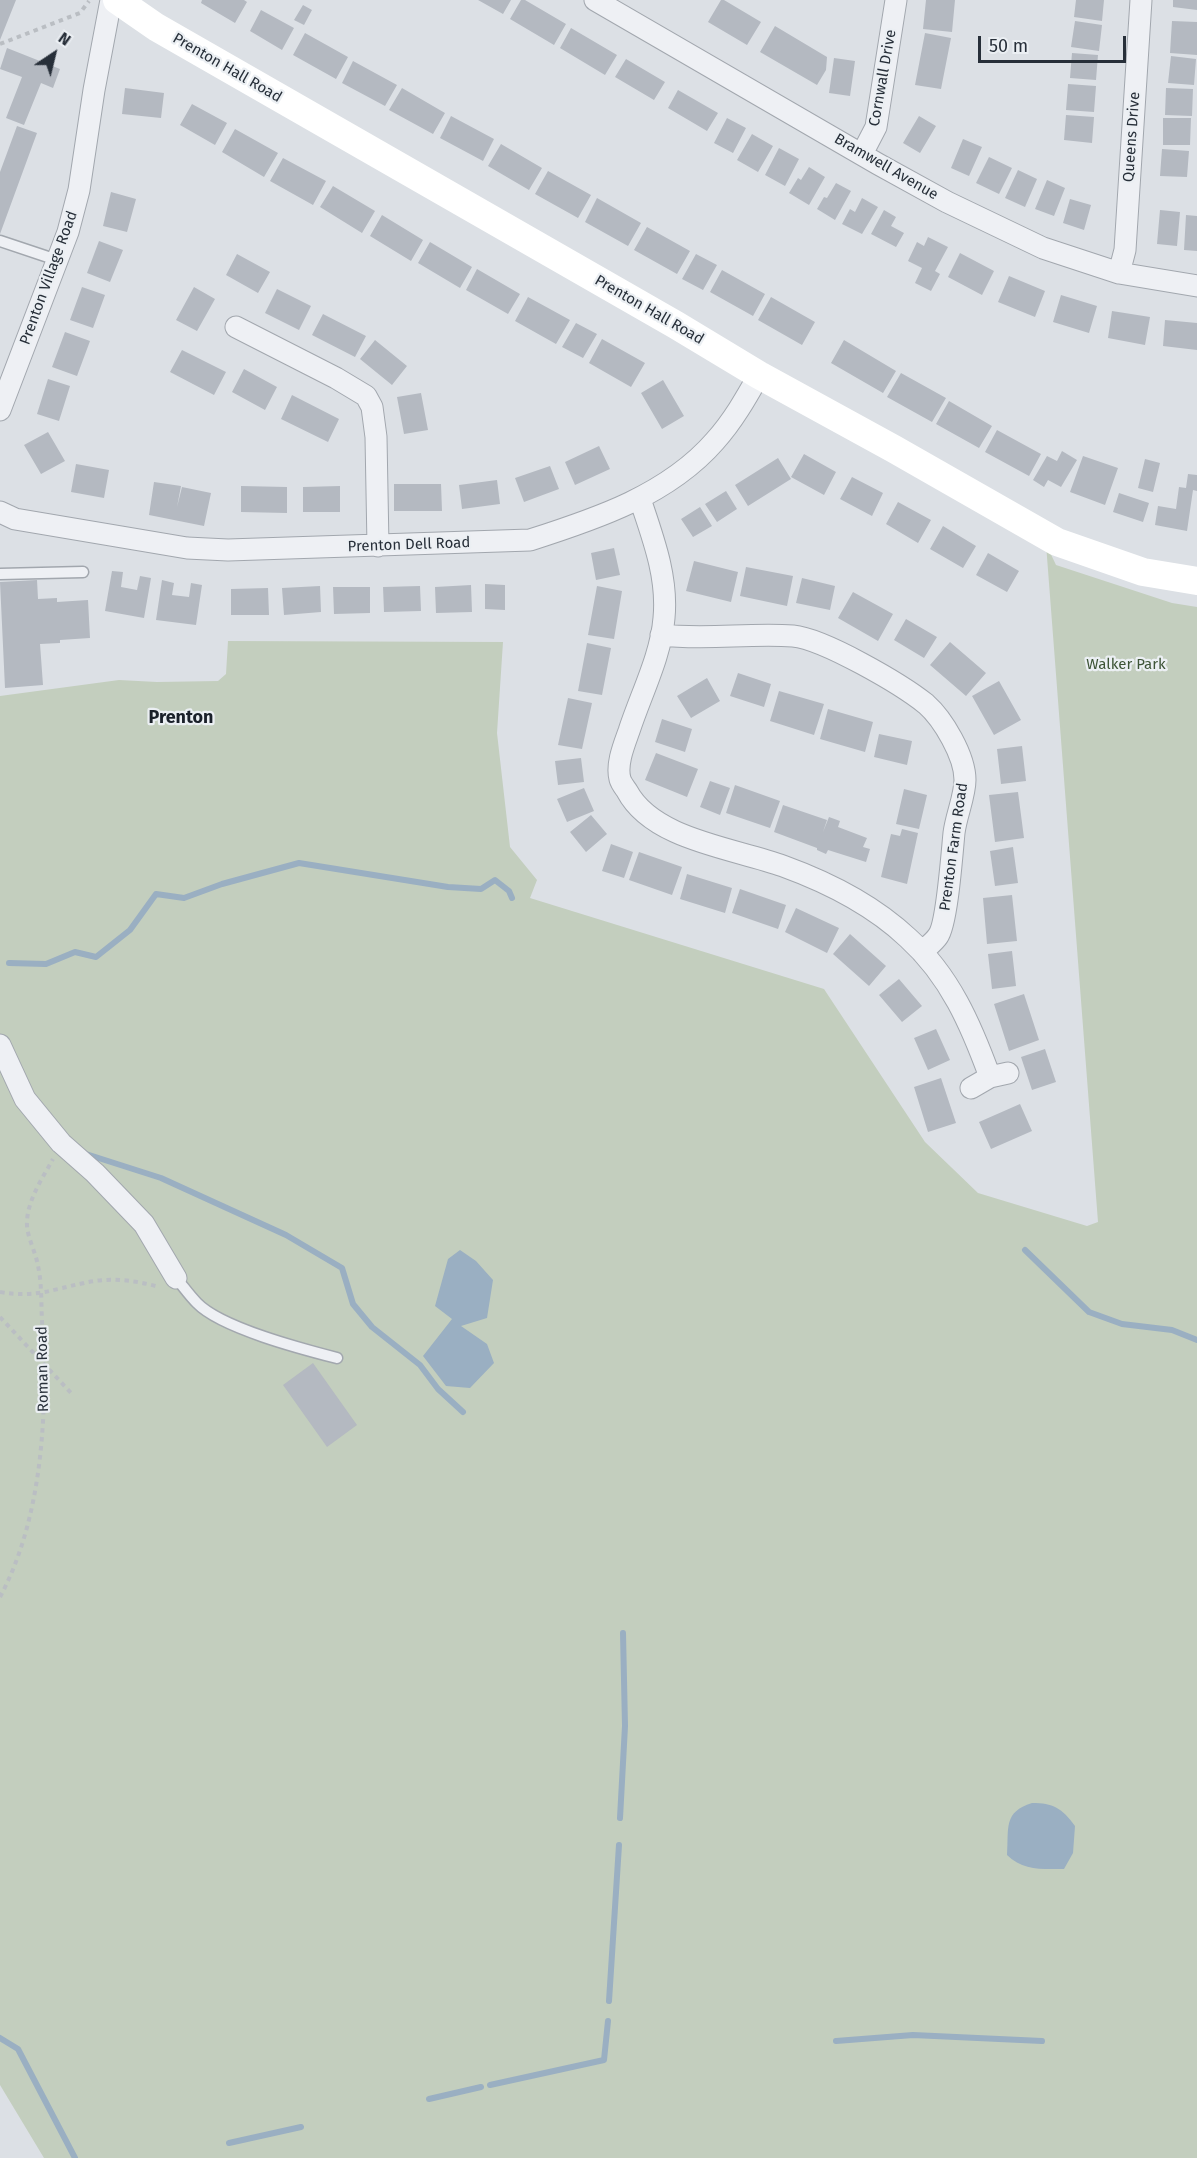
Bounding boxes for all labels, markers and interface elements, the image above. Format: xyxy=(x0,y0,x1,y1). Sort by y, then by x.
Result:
north arrow xyxy=(24,24,84,84)
scale bar xyxy=(981,24,1130,62)
text: N xyxy=(55,28,74,50)
street label: Cornwall Drive xyxy=(866,28,900,128)
street label: Prenton Hall Road xyxy=(169,29,285,107)
text: 50 m xyxy=(989,35,1028,57)
street label: Queens Drive xyxy=(1120,91,1144,183)
street label: Bramwell Avenue xyxy=(831,130,941,204)
street label: Prenton Village Road xyxy=(16,209,82,347)
street label: Prenton Hall Road xyxy=(591,271,707,349)
street label: Prenton Dell Road xyxy=(347,534,471,556)
park label: Walker Park xyxy=(1086,656,1166,674)
district label: Prenton xyxy=(149,707,213,729)
street label: Prenton Farm Road xyxy=(936,782,972,912)
street label: Roman Road xyxy=(33,1326,53,1412)

